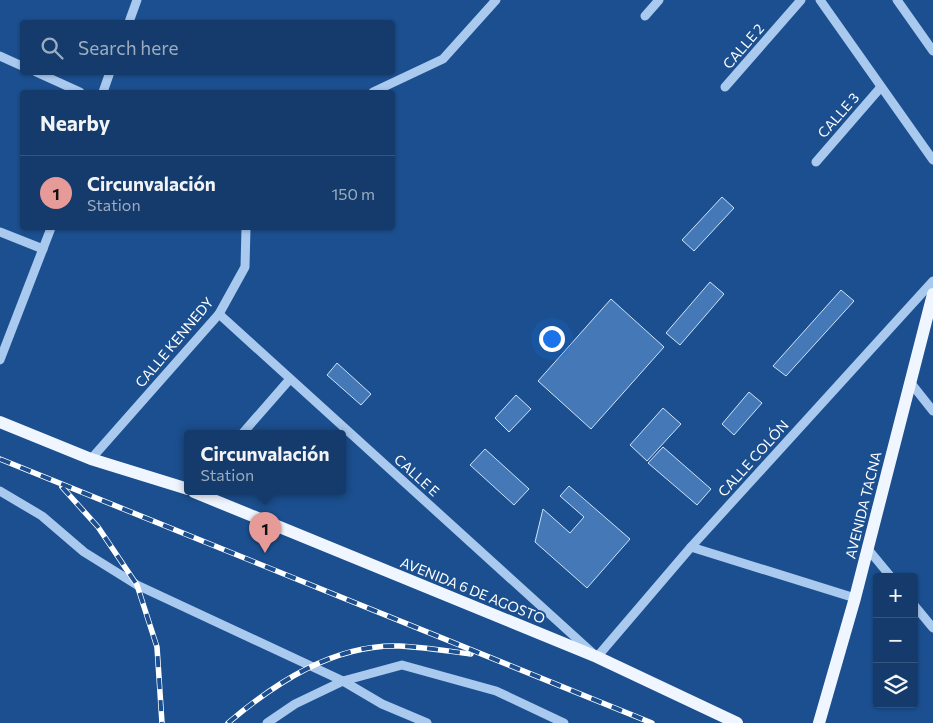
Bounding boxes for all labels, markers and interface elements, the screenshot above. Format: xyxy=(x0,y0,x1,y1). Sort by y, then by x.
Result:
search box xyxy=(20,20,395,75)
street label: CALLE 2 xyxy=(719,20,767,72)
icon: search xyxy=(38,34,66,62)
text: Search here xyxy=(78,36,178,59)
street label: CALLE 3 xyxy=(814,89,862,141)
text: Nearby xyxy=(40,110,110,135)
text: Circunvalación xyxy=(87,172,216,195)
text: 1 xyxy=(52,184,60,203)
text: 150 m xyxy=(332,184,375,203)
text: Station xyxy=(87,195,141,214)
street label: CALLE KENNEDY xyxy=(131,294,217,390)
your location xyxy=(539,326,565,352)
street label: CALLE COLÓN xyxy=(714,416,792,500)
popup xyxy=(184,430,346,495)
text: Circunvalación xyxy=(201,442,329,465)
street label: AVENIDA TACNA xyxy=(841,449,885,560)
street label: CALLE E xyxy=(391,450,443,500)
text: Station xyxy=(201,465,254,484)
pin: 1 xyxy=(249,512,281,553)
street label: AVENIDA 6 DE AGOSTO xyxy=(398,553,548,627)
map controls xyxy=(873,573,918,708)
button: + xyxy=(873,573,918,618)
button: − xyxy=(873,618,918,663)
button: layers xyxy=(873,663,918,708)

